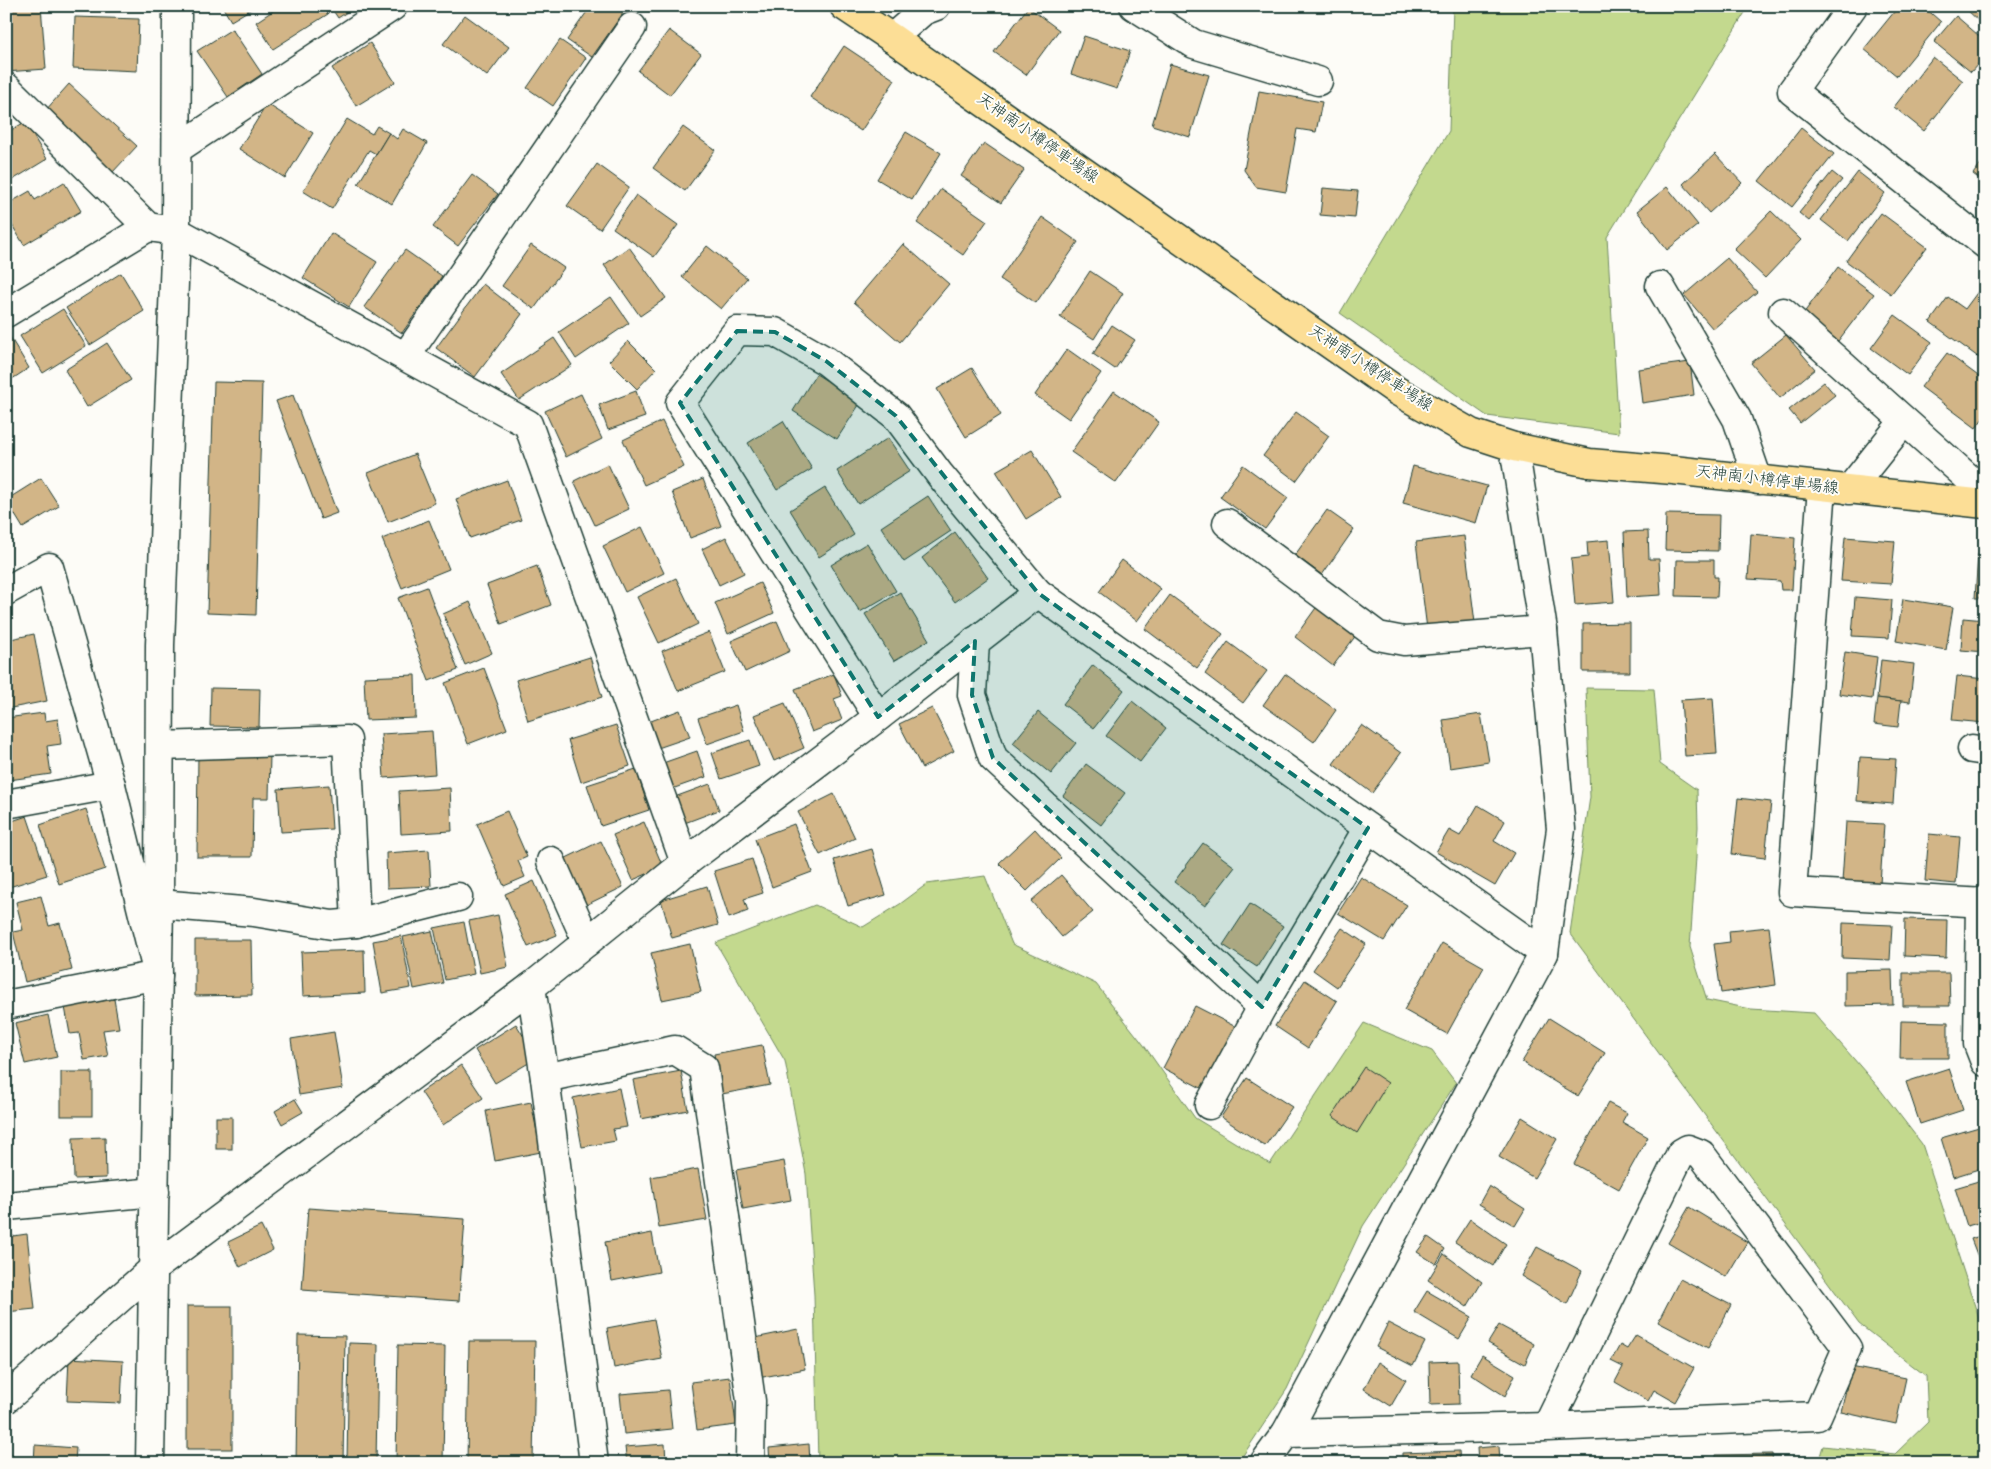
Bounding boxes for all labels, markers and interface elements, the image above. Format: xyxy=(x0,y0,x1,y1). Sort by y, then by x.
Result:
street label: 天神南小樽停車場線 xyxy=(971,88,1103,190)
street label: 天神南小樽停車場線 xyxy=(1303,320,1437,418)
street label: 天神南小樽停車場線 xyxy=(1694,461,1840,501)

